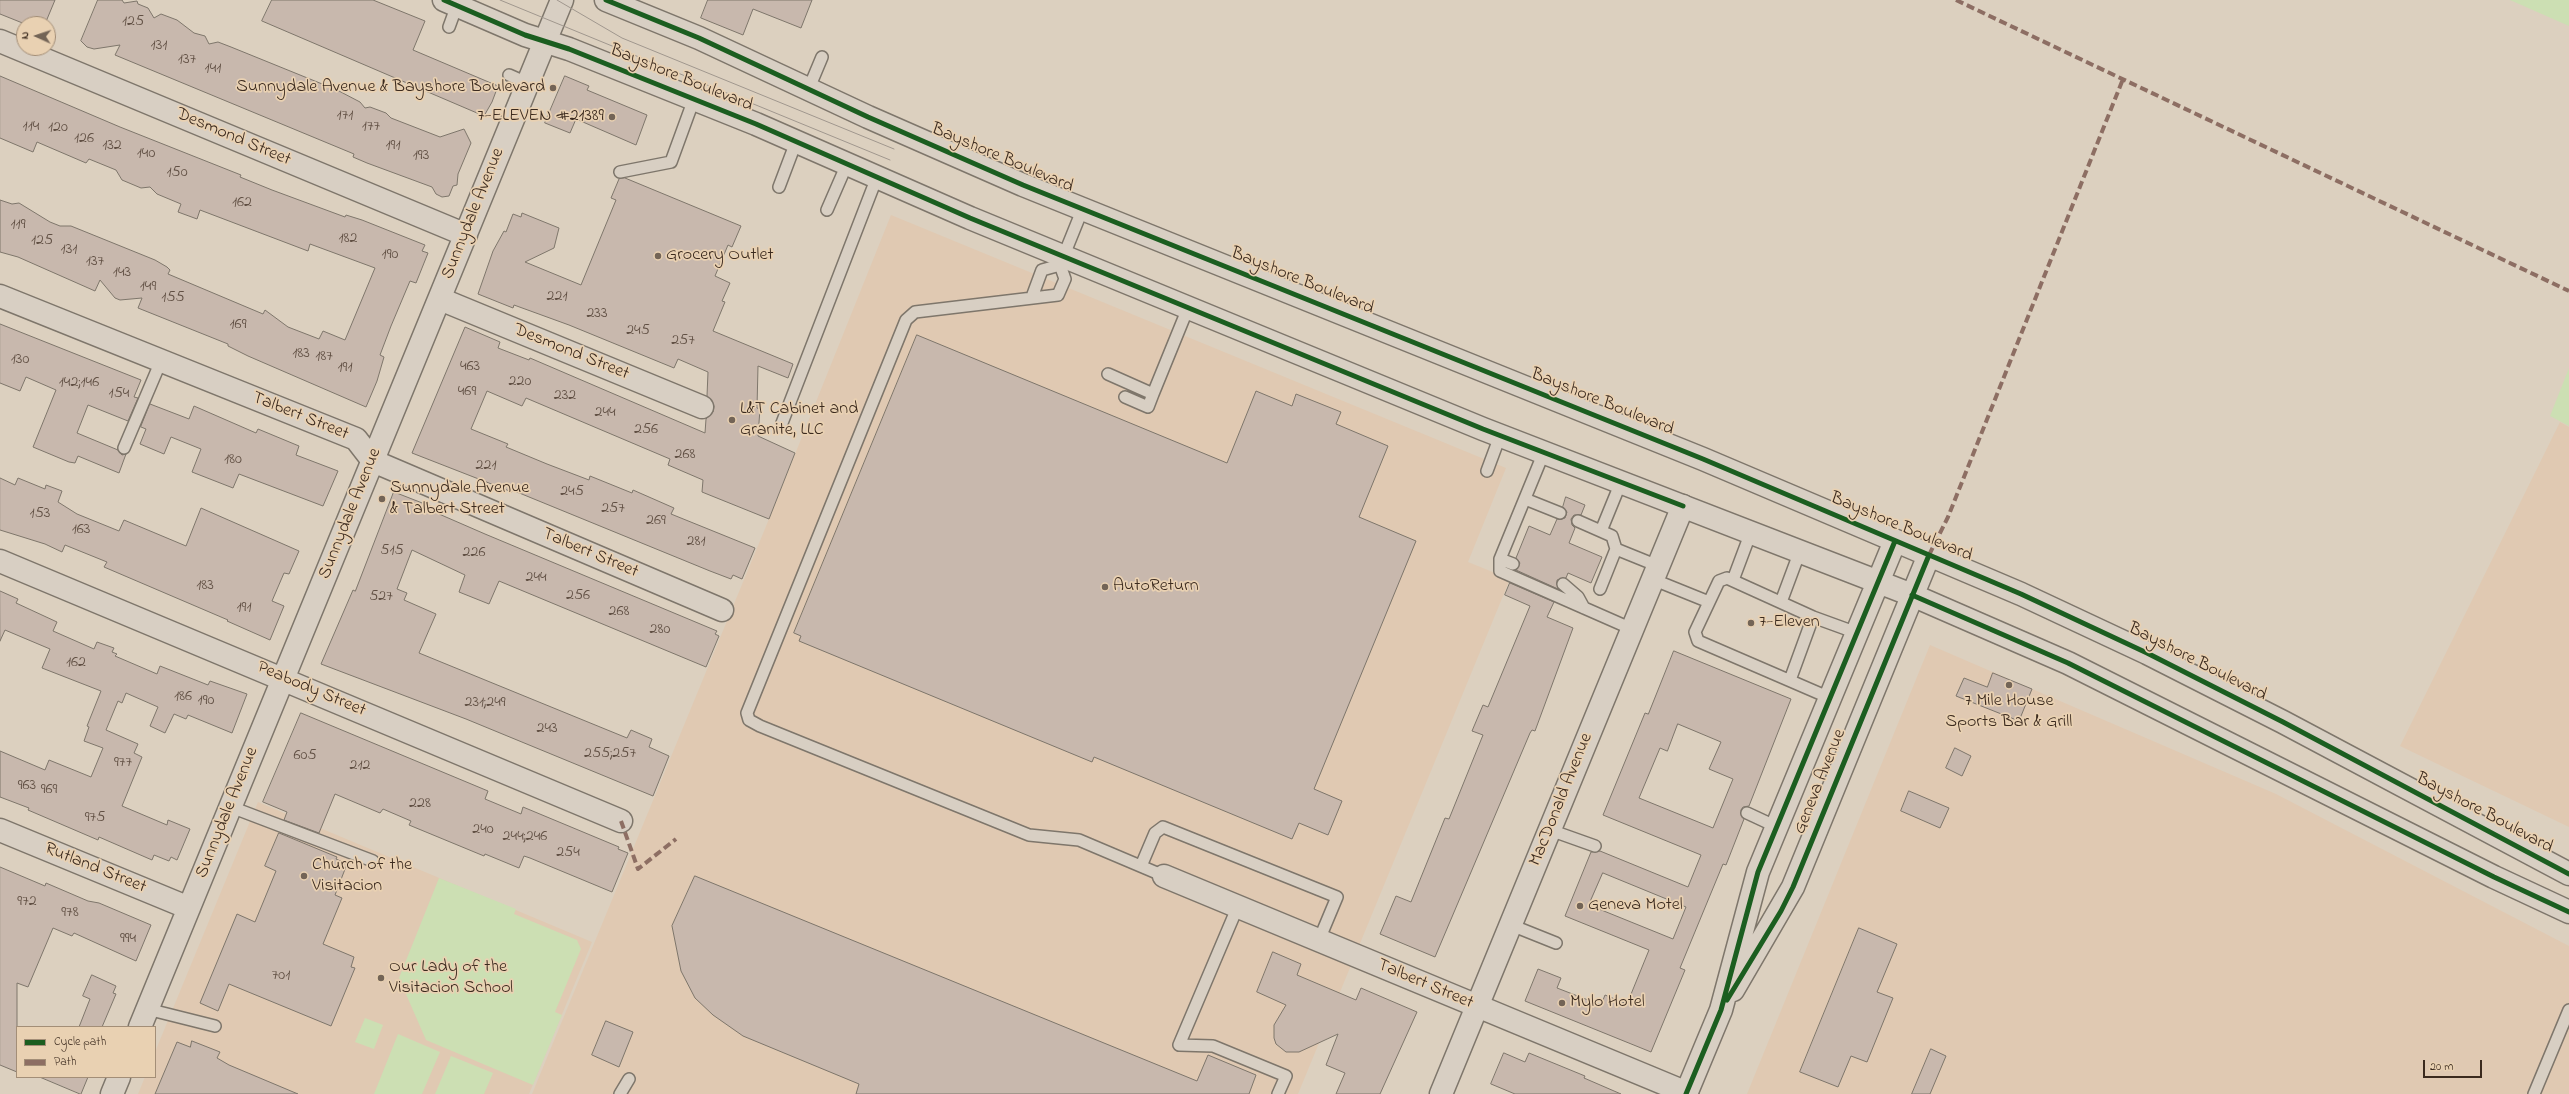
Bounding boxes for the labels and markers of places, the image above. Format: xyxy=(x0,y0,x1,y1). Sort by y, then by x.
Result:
place label: Sunnydale Avenue & Bayshore Boulevard xyxy=(236,77,545,99)
marker: Sunnydale Avenue & Bayshore Boulevard xyxy=(548,83,558,93)
place label: 7-ELEVEN #21389 xyxy=(477,106,604,128)
marker: 7-ELEVEN #21389 xyxy=(607,112,617,122)
place label: Grocery Outlet xyxy=(666,245,774,267)
marker: Grocery Outlet xyxy=(653,251,663,261)
place label: L&T Cabinet and Granite, LLC xyxy=(740,399,858,442)
marker: L&T Cabinet and Granite, LLC xyxy=(727,415,737,425)
place label: Sunnydale Avenue & Talbert Street xyxy=(390,478,529,520)
marker: Sunnydale Avenue & Talbert Street xyxy=(377,494,387,504)
place label: AutoReturn xyxy=(1113,576,1198,598)
marker: AutoReturn xyxy=(1100,582,1110,592)
place label: 7-Eleven xyxy=(1759,612,1820,634)
marker: 7-Eleven xyxy=(1746,618,1756,628)
marker: 7 Mile House Sports Bar & Grill xyxy=(2004,680,2014,690)
place label: 7 Mile House Sports Bar & Grill xyxy=(1946,691,2072,734)
place label: Church of the Visitacion xyxy=(312,855,412,898)
marker: Church of the Visitacion xyxy=(299,871,309,881)
place label: Geneva Motel xyxy=(1588,895,1683,917)
marker: Geneva Motel xyxy=(1575,901,1585,911)
place label: Our Lady of the Visitacion School xyxy=(389,957,513,1000)
marker: Our Lady of the Visitacion School xyxy=(376,973,386,983)
place label: Mylo Hotel xyxy=(1570,992,1645,1014)
marker: Mylo Hotel xyxy=(1557,998,1567,1008)

